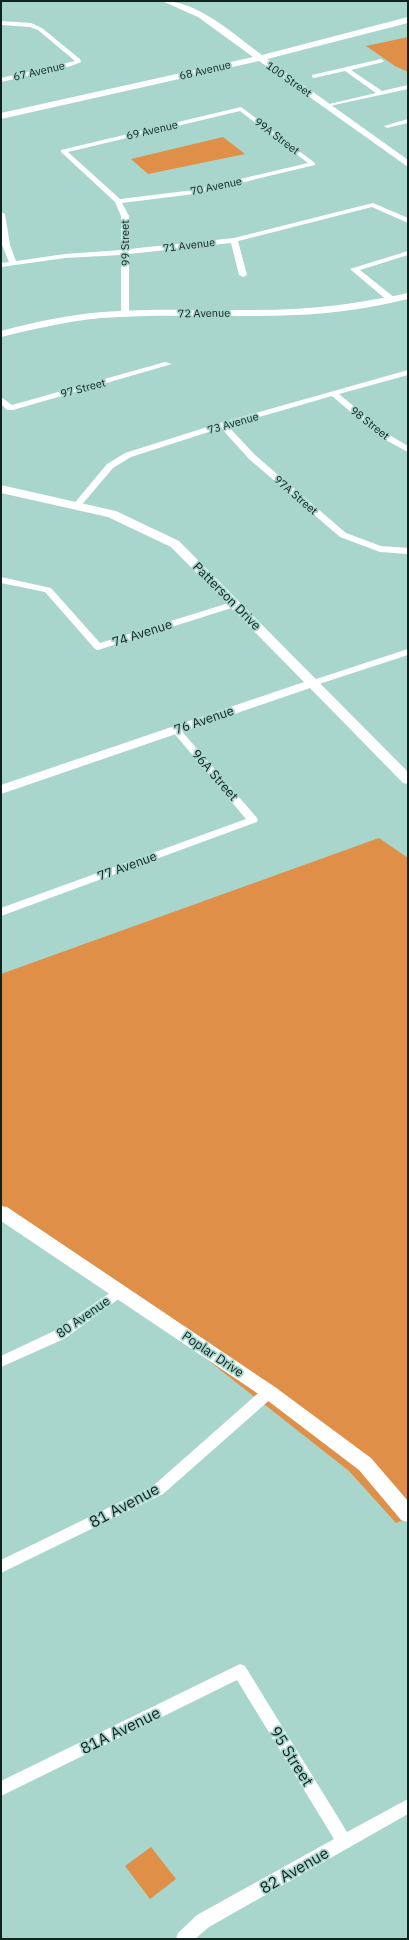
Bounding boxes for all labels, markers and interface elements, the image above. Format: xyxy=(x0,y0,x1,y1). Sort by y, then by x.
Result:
street label: 68 Avenue xyxy=(178,57,232,83)
street label: 67 Avenue xyxy=(12,58,66,84)
street label: 100 Street xyxy=(263,58,315,100)
street label: 99A Street xyxy=(252,114,302,158)
street label: 69 Avenue xyxy=(125,117,179,143)
street label: 70 Avenue xyxy=(189,174,243,198)
street label: 99 Street xyxy=(118,220,132,266)
street label: 71 Avenue xyxy=(162,235,216,255)
street label: 72 Avenue xyxy=(178,306,230,320)
street label: 97 Street xyxy=(59,375,107,401)
street label: 98 Street xyxy=(348,403,393,443)
street label: 73 Avenue xyxy=(206,409,260,437)
street label: 97A Street xyxy=(271,472,321,518)
street label: Patterson Drive xyxy=(189,558,265,634)
street label: 74 Avenue xyxy=(110,615,174,651)
street label: 76 Avenue xyxy=(172,702,236,738)
street label: 96A Street xyxy=(188,746,242,804)
street label: 77 Avenue xyxy=(95,847,159,885)
street label: 80 Avenue xyxy=(53,1292,113,1342)
street label: Poplar Drive xyxy=(179,1327,247,1381)
street label: 81 Avenue xyxy=(86,1478,163,1532)
street label: 81A Avenue xyxy=(77,1702,164,1758)
street label: 95 Street xyxy=(266,1722,318,1790)
street label: 82 Avenue xyxy=(256,1842,332,1898)

